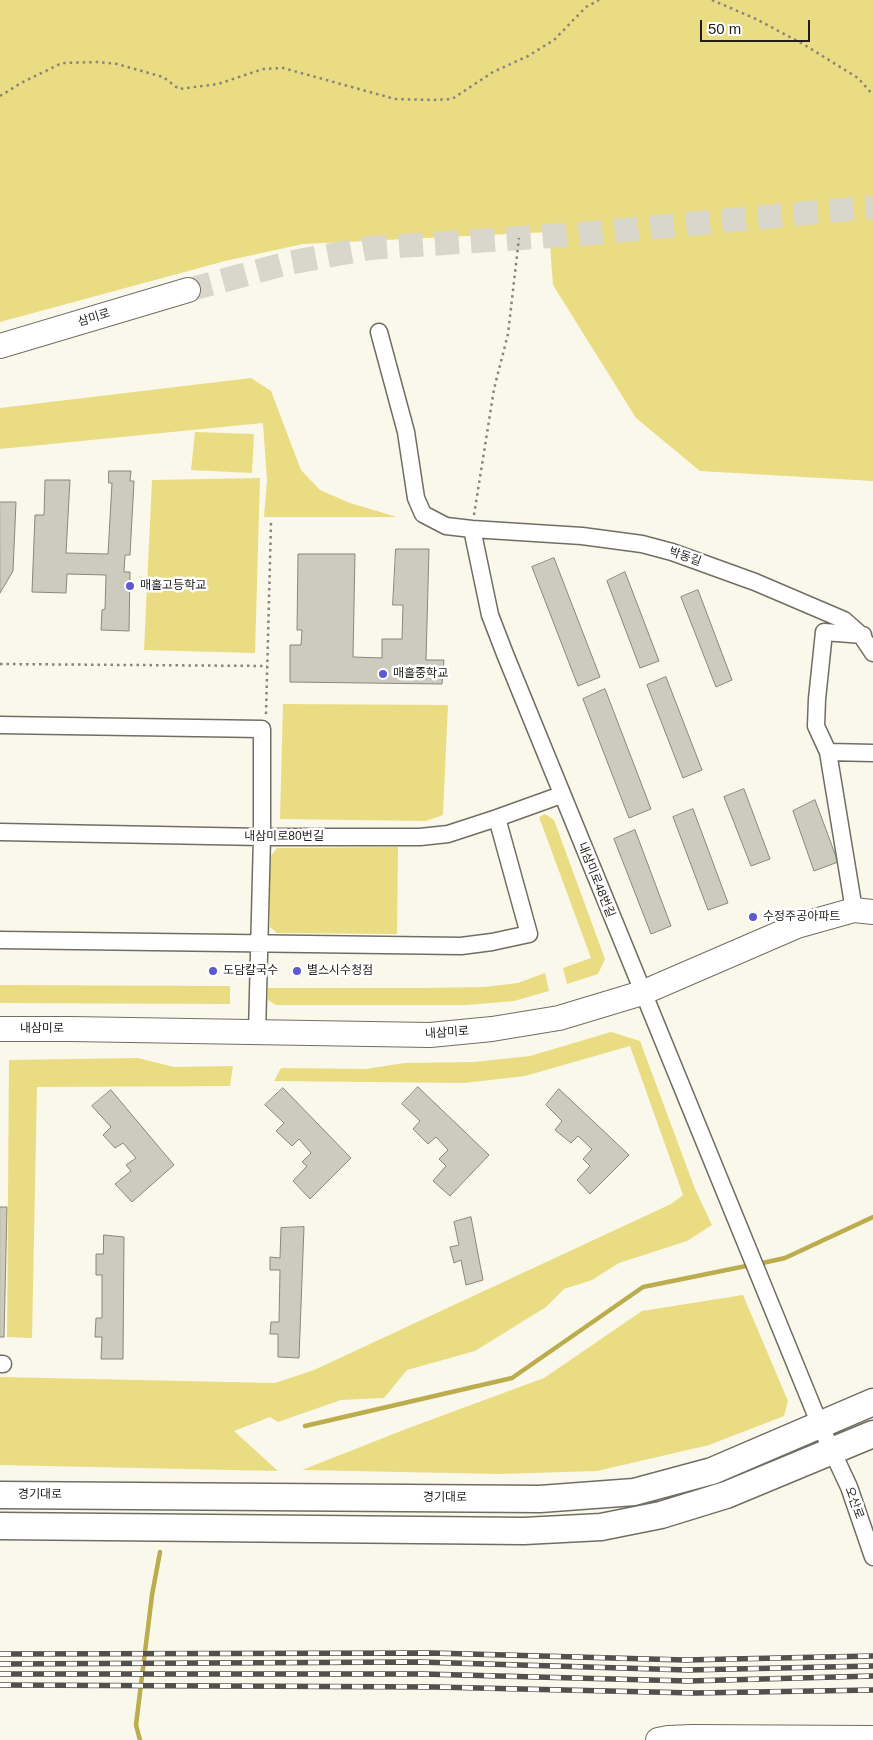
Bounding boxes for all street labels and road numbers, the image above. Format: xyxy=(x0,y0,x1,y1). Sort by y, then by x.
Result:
street label: 삼미로 xyxy=(76,306,112,330)
street label: 박동길 xyxy=(667,545,703,569)
street label: 내삼미로80번길 xyxy=(244,830,324,844)
street label: 내삼미로48번길 xyxy=(574,840,618,920)
street label: 내삼미로 xyxy=(20,1022,64,1036)
street label: 내삼미로 xyxy=(424,1024,470,1042)
street label: 오산로 xyxy=(842,1485,866,1521)
street label: 경기대로 xyxy=(18,1488,62,1502)
street label: 경기대로 xyxy=(423,1491,467,1505)

